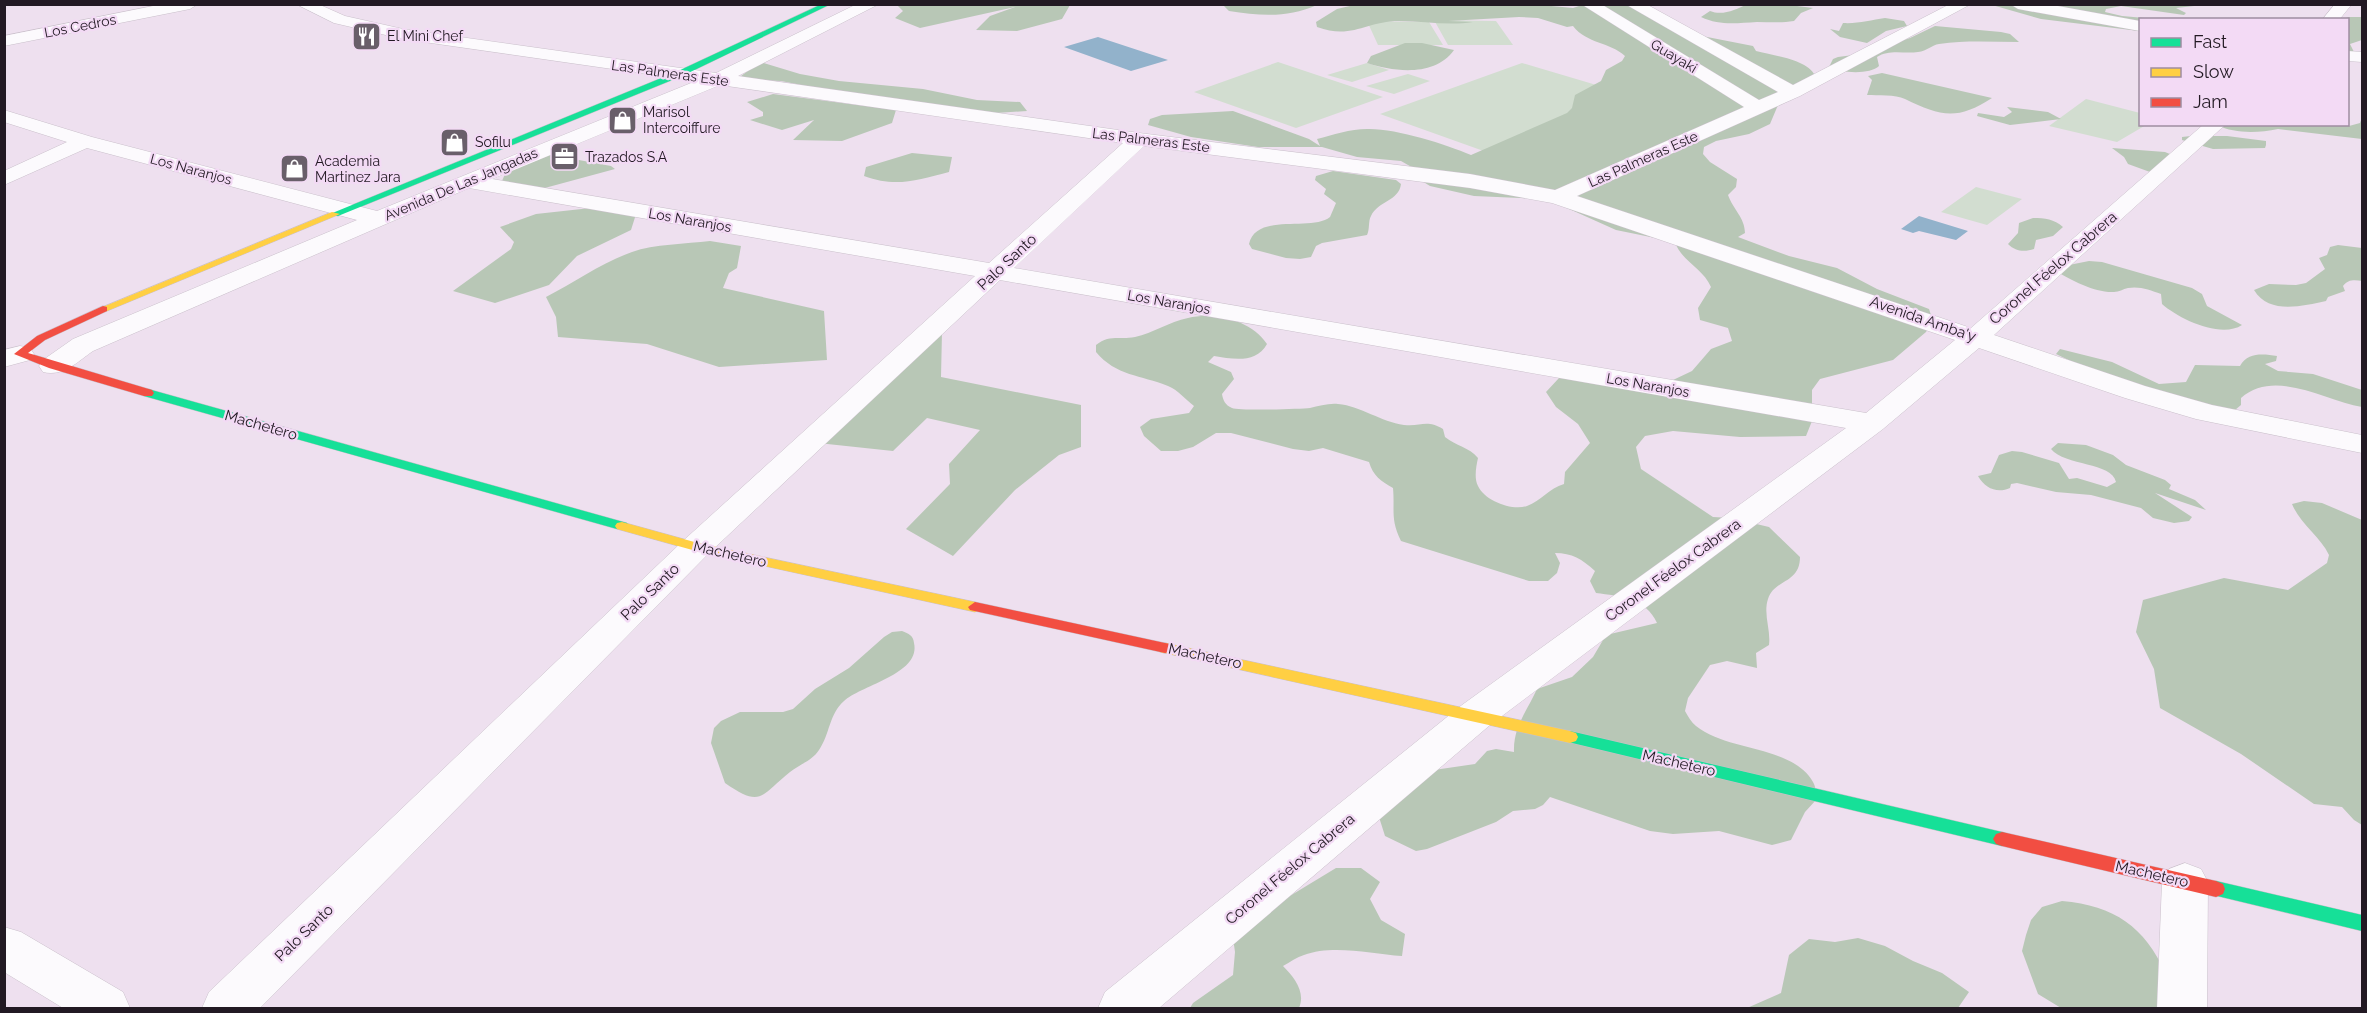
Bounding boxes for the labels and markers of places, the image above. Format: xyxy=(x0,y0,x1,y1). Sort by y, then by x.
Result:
restaurant icon: El Mini Chef xyxy=(350,20,382,52)
place label: El Mini Chef xyxy=(387,28,464,44)
shop icon: Marisol Intercoiffure xyxy=(606,104,638,136)
place label: Marisol Intercoiffure xyxy=(643,104,720,136)
shop icon: Sofilu xyxy=(438,126,470,158)
place label: Sofilu xyxy=(475,134,511,150)
office icon: Trazados S.A xyxy=(548,141,580,173)
place label: Trazados S.A xyxy=(585,149,668,165)
shop icon: Academia Martinez Jara xyxy=(278,153,310,185)
place label: Academia Martinez Jara xyxy=(315,153,401,185)

